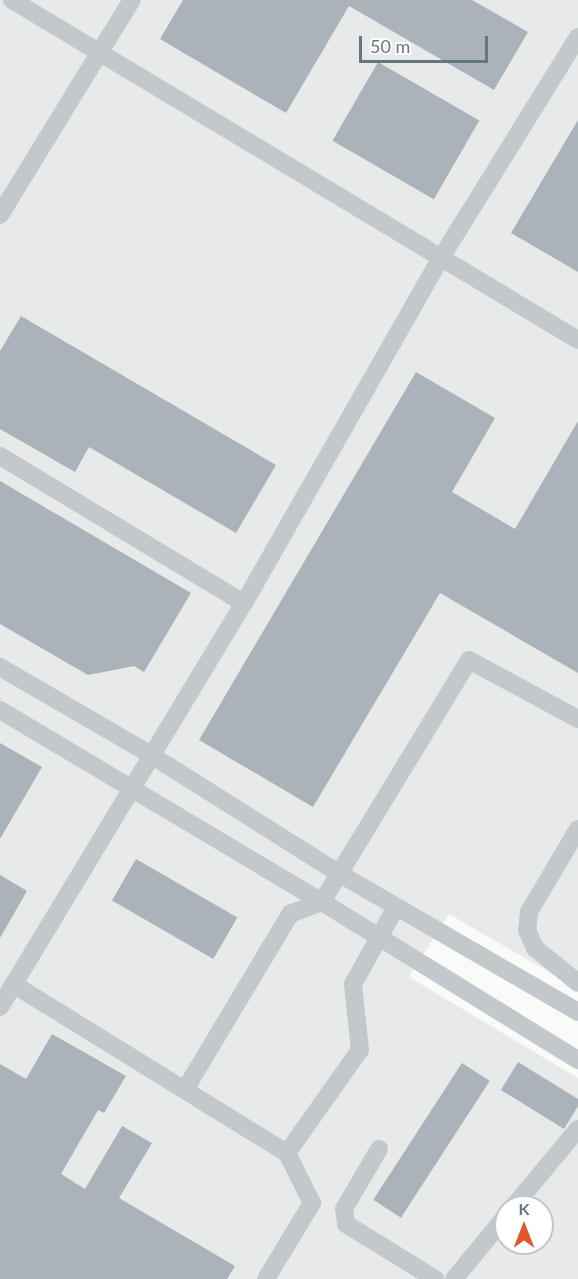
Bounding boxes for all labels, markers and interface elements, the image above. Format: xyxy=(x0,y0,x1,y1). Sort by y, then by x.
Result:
scale bar xyxy=(362,24,491,62)
text: 50 m xyxy=(370,35,410,57)
north arrow xyxy=(494,1195,554,1255)
text: K xyxy=(519,1199,529,1218)

